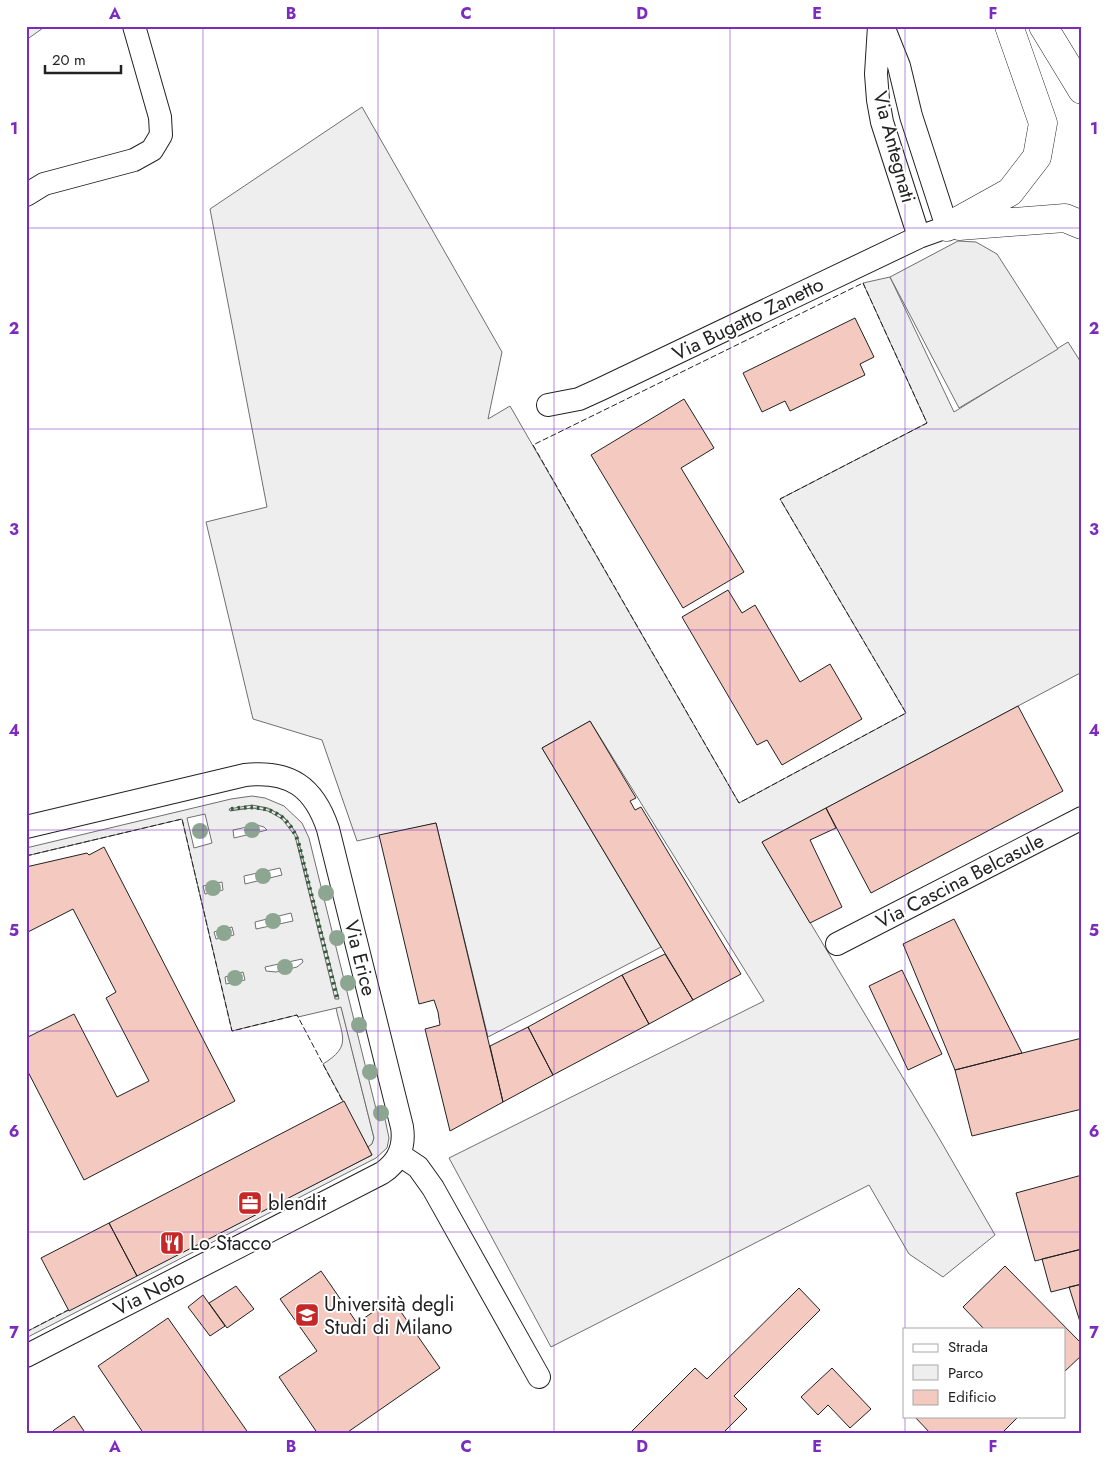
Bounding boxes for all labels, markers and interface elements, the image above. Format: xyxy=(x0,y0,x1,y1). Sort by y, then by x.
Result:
text: A xyxy=(108,2,121,25)
text: B xyxy=(286,2,296,25)
text: C xyxy=(460,2,472,25)
text: D xyxy=(636,2,648,25)
text: E xyxy=(812,2,822,25)
text: F xyxy=(989,2,997,25)
scale bar xyxy=(45,42,121,74)
text: 20 m xyxy=(52,49,86,71)
street label: Via Antegnati xyxy=(865,88,923,206)
text: 1 xyxy=(10,117,18,140)
text: 1 xyxy=(1090,117,1098,140)
street label: Via Bugatto Zanetto xyxy=(667,270,829,368)
text: 2 xyxy=(9,317,19,340)
text: 2 xyxy=(1089,317,1099,340)
text: 3 xyxy=(9,518,19,541)
text: 3 xyxy=(1089,518,1099,541)
text: 4 xyxy=(8,719,20,742)
text: 4 xyxy=(1088,719,1100,742)
street label: Via Cascina Belcasule xyxy=(871,826,1049,936)
street label: Via Erice xyxy=(337,917,383,999)
text: 5 xyxy=(9,919,19,942)
text: 5 xyxy=(1089,919,1099,942)
text: 6 xyxy=(9,1120,19,1143)
text: 6 xyxy=(1089,1120,1099,1143)
place label: blendit xyxy=(268,1189,326,1218)
office icon: blendit xyxy=(237,1190,263,1216)
place label: Lo Stacco xyxy=(190,1229,271,1258)
restaurant icon: Lo Stacco xyxy=(159,1230,185,1256)
street label: Via Noto xyxy=(108,1263,190,1323)
place label: Università degli Studi di Milano xyxy=(324,1290,455,1342)
school or university icon: Università degli Studi di Milano xyxy=(294,1302,320,1328)
text: 7 xyxy=(9,1321,19,1344)
text: 7 xyxy=(1089,1321,1099,1344)
legend xyxy=(903,1328,1066,1418)
text: Strada xyxy=(948,1336,988,1358)
text: Parco xyxy=(948,1362,983,1384)
text: Edificio xyxy=(948,1386,996,1408)
text: A xyxy=(108,1435,121,1458)
text: B xyxy=(286,1435,296,1458)
text: C xyxy=(460,1435,472,1458)
text: D xyxy=(636,1435,648,1458)
text: E xyxy=(812,1435,822,1458)
text: F xyxy=(989,1435,997,1458)

